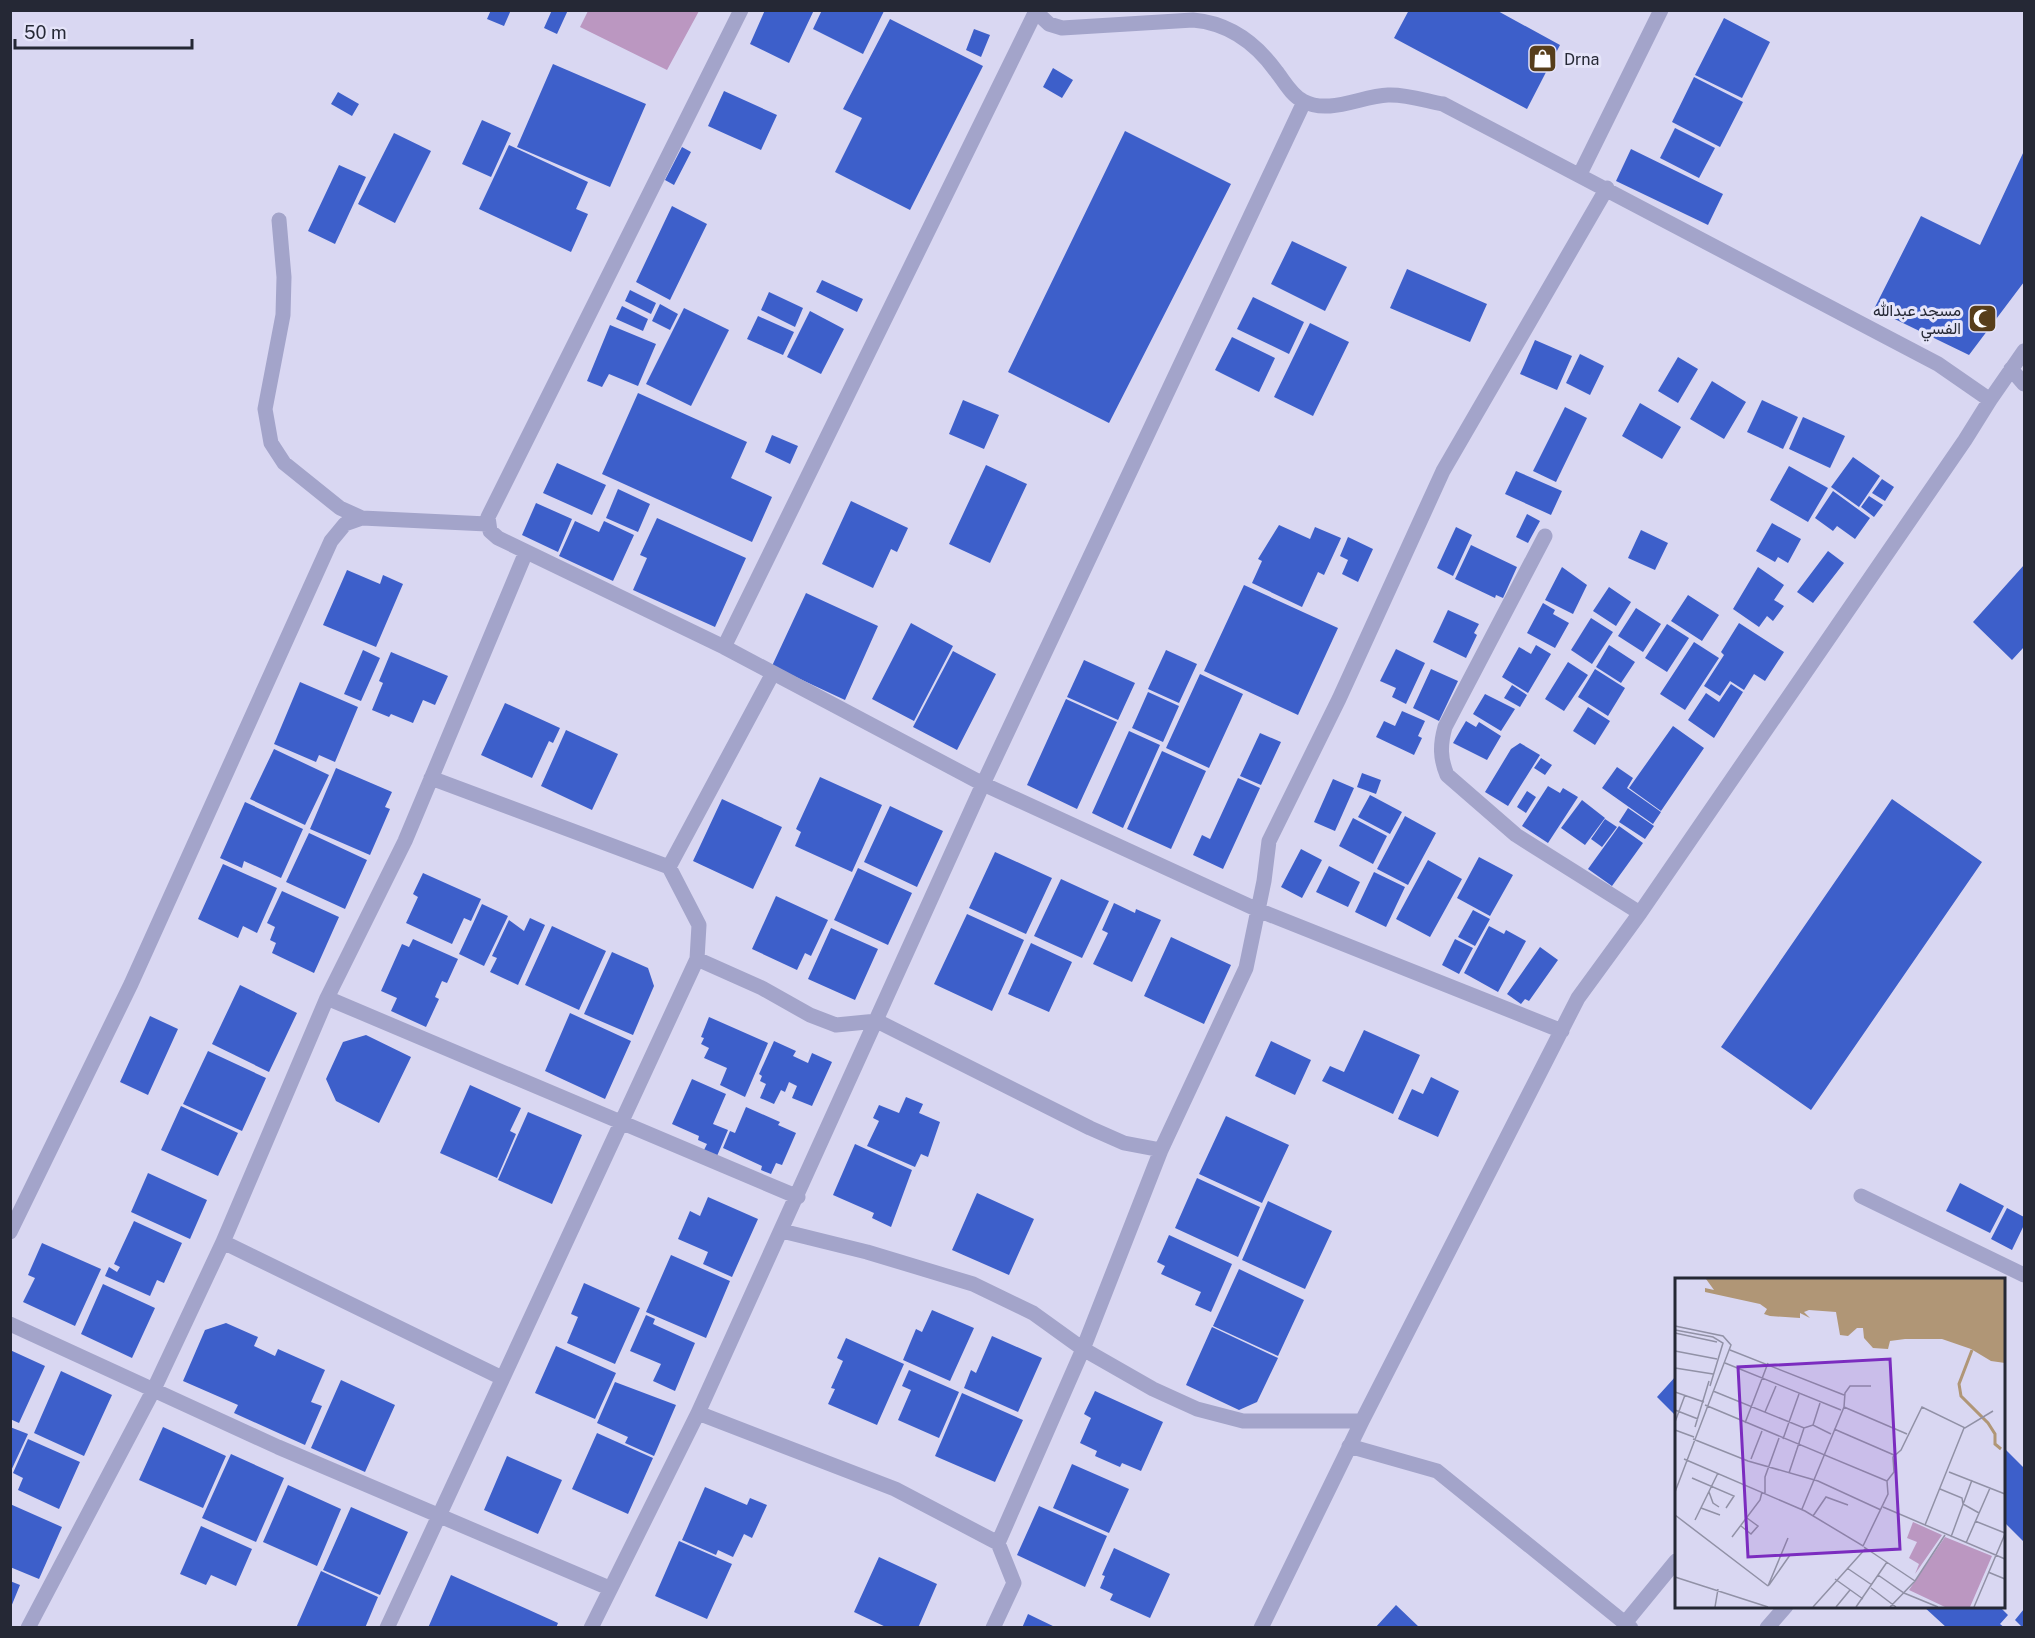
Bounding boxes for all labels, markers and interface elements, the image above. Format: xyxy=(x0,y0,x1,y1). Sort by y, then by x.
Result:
scale bar xyxy=(15,12,192,50)
text: 50 m xyxy=(24,22,67,43)
shop icon: Drna xyxy=(1527,43,1559,75)
place label: Drna xyxy=(1564,50,1599,69)
place label: مسجد عبدالله الفسي xyxy=(1873,301,1961,342)
mosque icon: مسجد عبدالله الفسي xyxy=(1966,303,1998,335)
inset map xyxy=(1675,1278,2005,1608)

